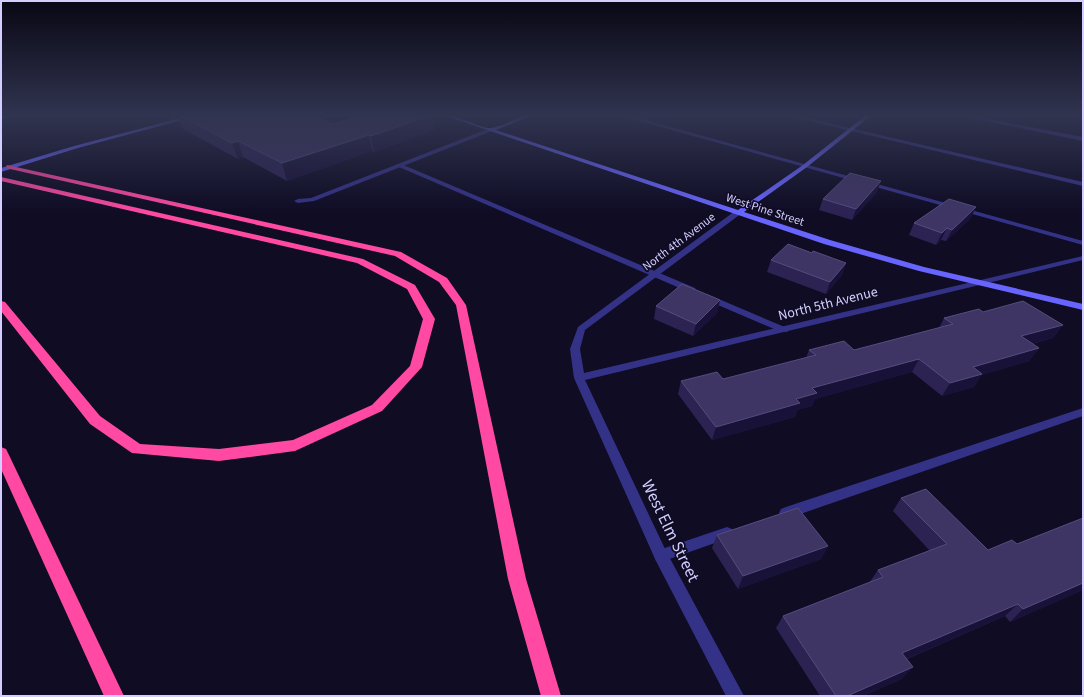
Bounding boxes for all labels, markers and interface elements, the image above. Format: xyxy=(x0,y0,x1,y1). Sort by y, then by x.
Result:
street label: West Pine Street xyxy=(724,189,806,231)
street label: North 4th Avenue xyxy=(639,209,719,275)
street label: North 5th Avenue xyxy=(776,282,880,326)
street label: West Elm Street xyxy=(635,476,705,586)

